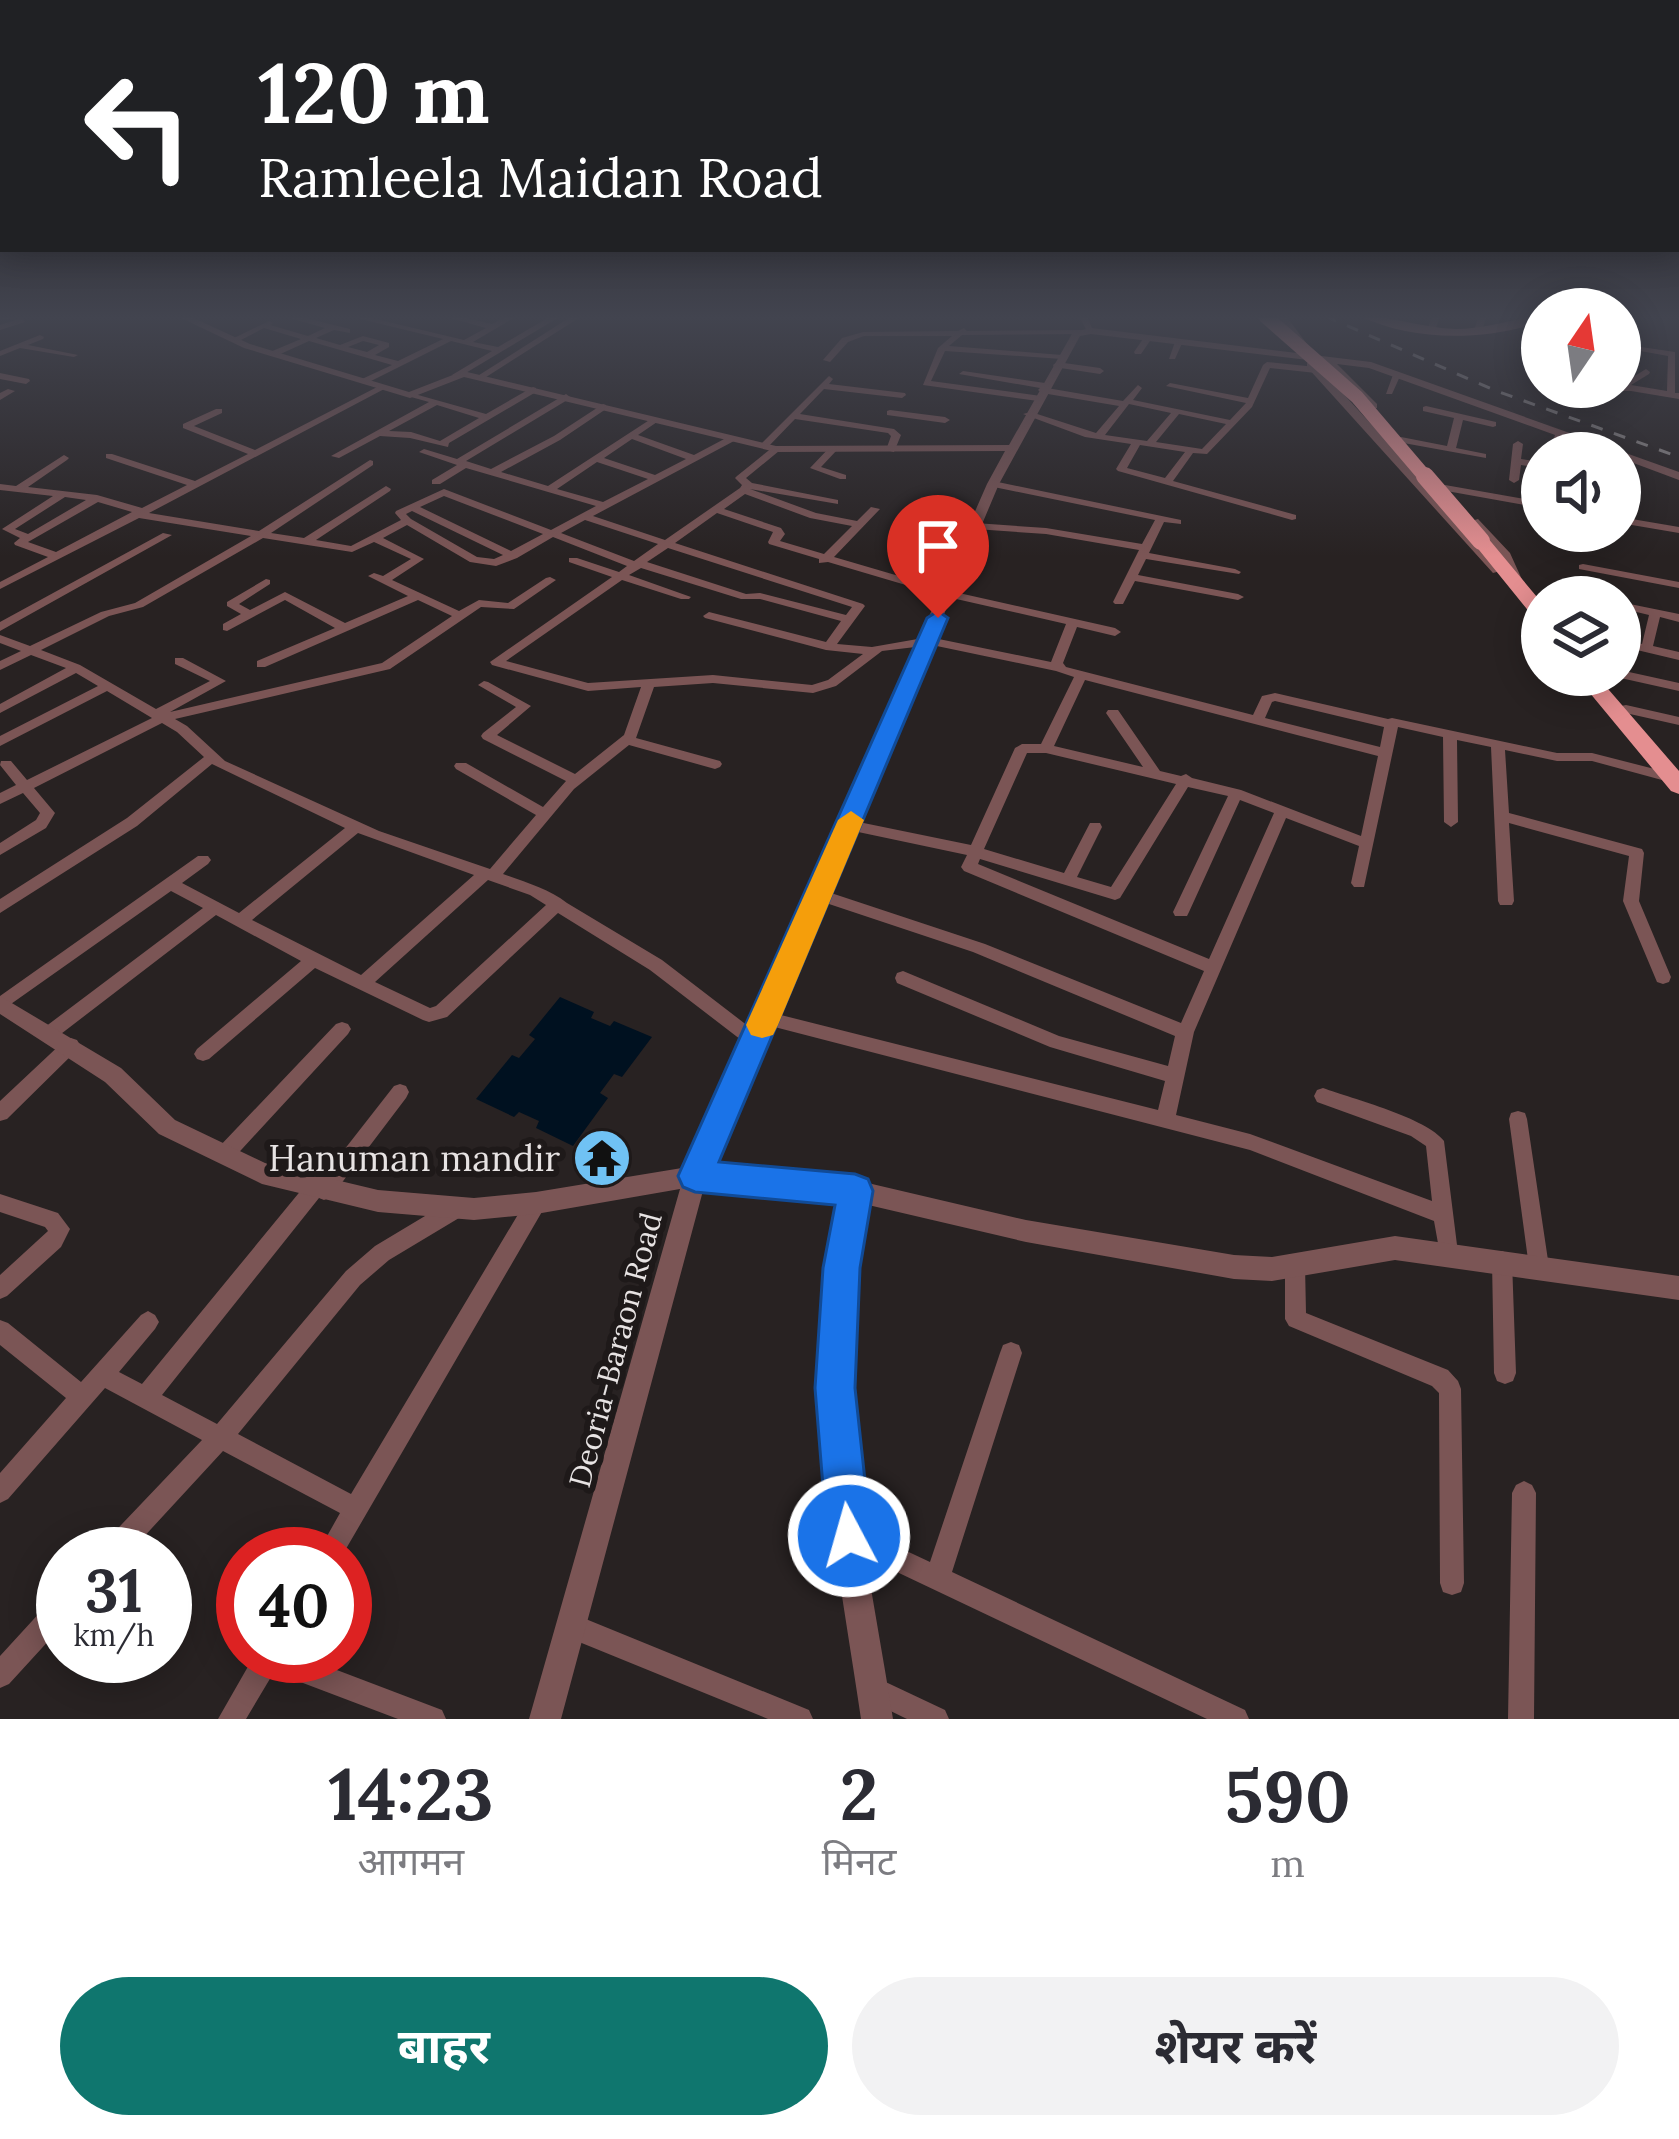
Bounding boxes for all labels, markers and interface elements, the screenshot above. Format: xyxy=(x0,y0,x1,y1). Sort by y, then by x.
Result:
text: 120 m xyxy=(258,38,490,146)
icon: left xyxy=(60,48,216,204)
text: Ramleela Maidan Road xyxy=(258,143,823,212)
north arrow xyxy=(1521,288,1641,408)
map controls xyxy=(1521,288,1641,696)
button: sound xyxy=(1521,432,1641,552)
pin xyxy=(887,495,989,618)
icon: arrive xyxy=(905,513,971,579)
button: layers xyxy=(1521,576,1641,696)
temple icon: Hanuman mandir xyxy=(571,1127,633,1189)
place label: Hanuman mandir xyxy=(268,1135,560,1181)
street label: Deoria-Baraon Road xyxy=(560,1208,670,1491)
position arrow xyxy=(786,1473,912,1599)
speed limit sign: 40 xyxy=(216,1527,372,1683)
text: 31 xyxy=(85,1552,143,1628)
text: km/h xyxy=(73,1616,155,1654)
text: 14:23 xyxy=(328,1748,494,1840)
text: 2 xyxy=(840,1748,878,1840)
text: 590 xyxy=(1225,1750,1351,1842)
text: आगमन xyxy=(357,1836,464,1886)
text: मिनट xyxy=(822,1836,896,1886)
text: m xyxy=(1270,1838,1305,1888)
button: बाहर xyxy=(60,1977,828,2115)
button: शेयर करें xyxy=(852,1977,1619,2115)

